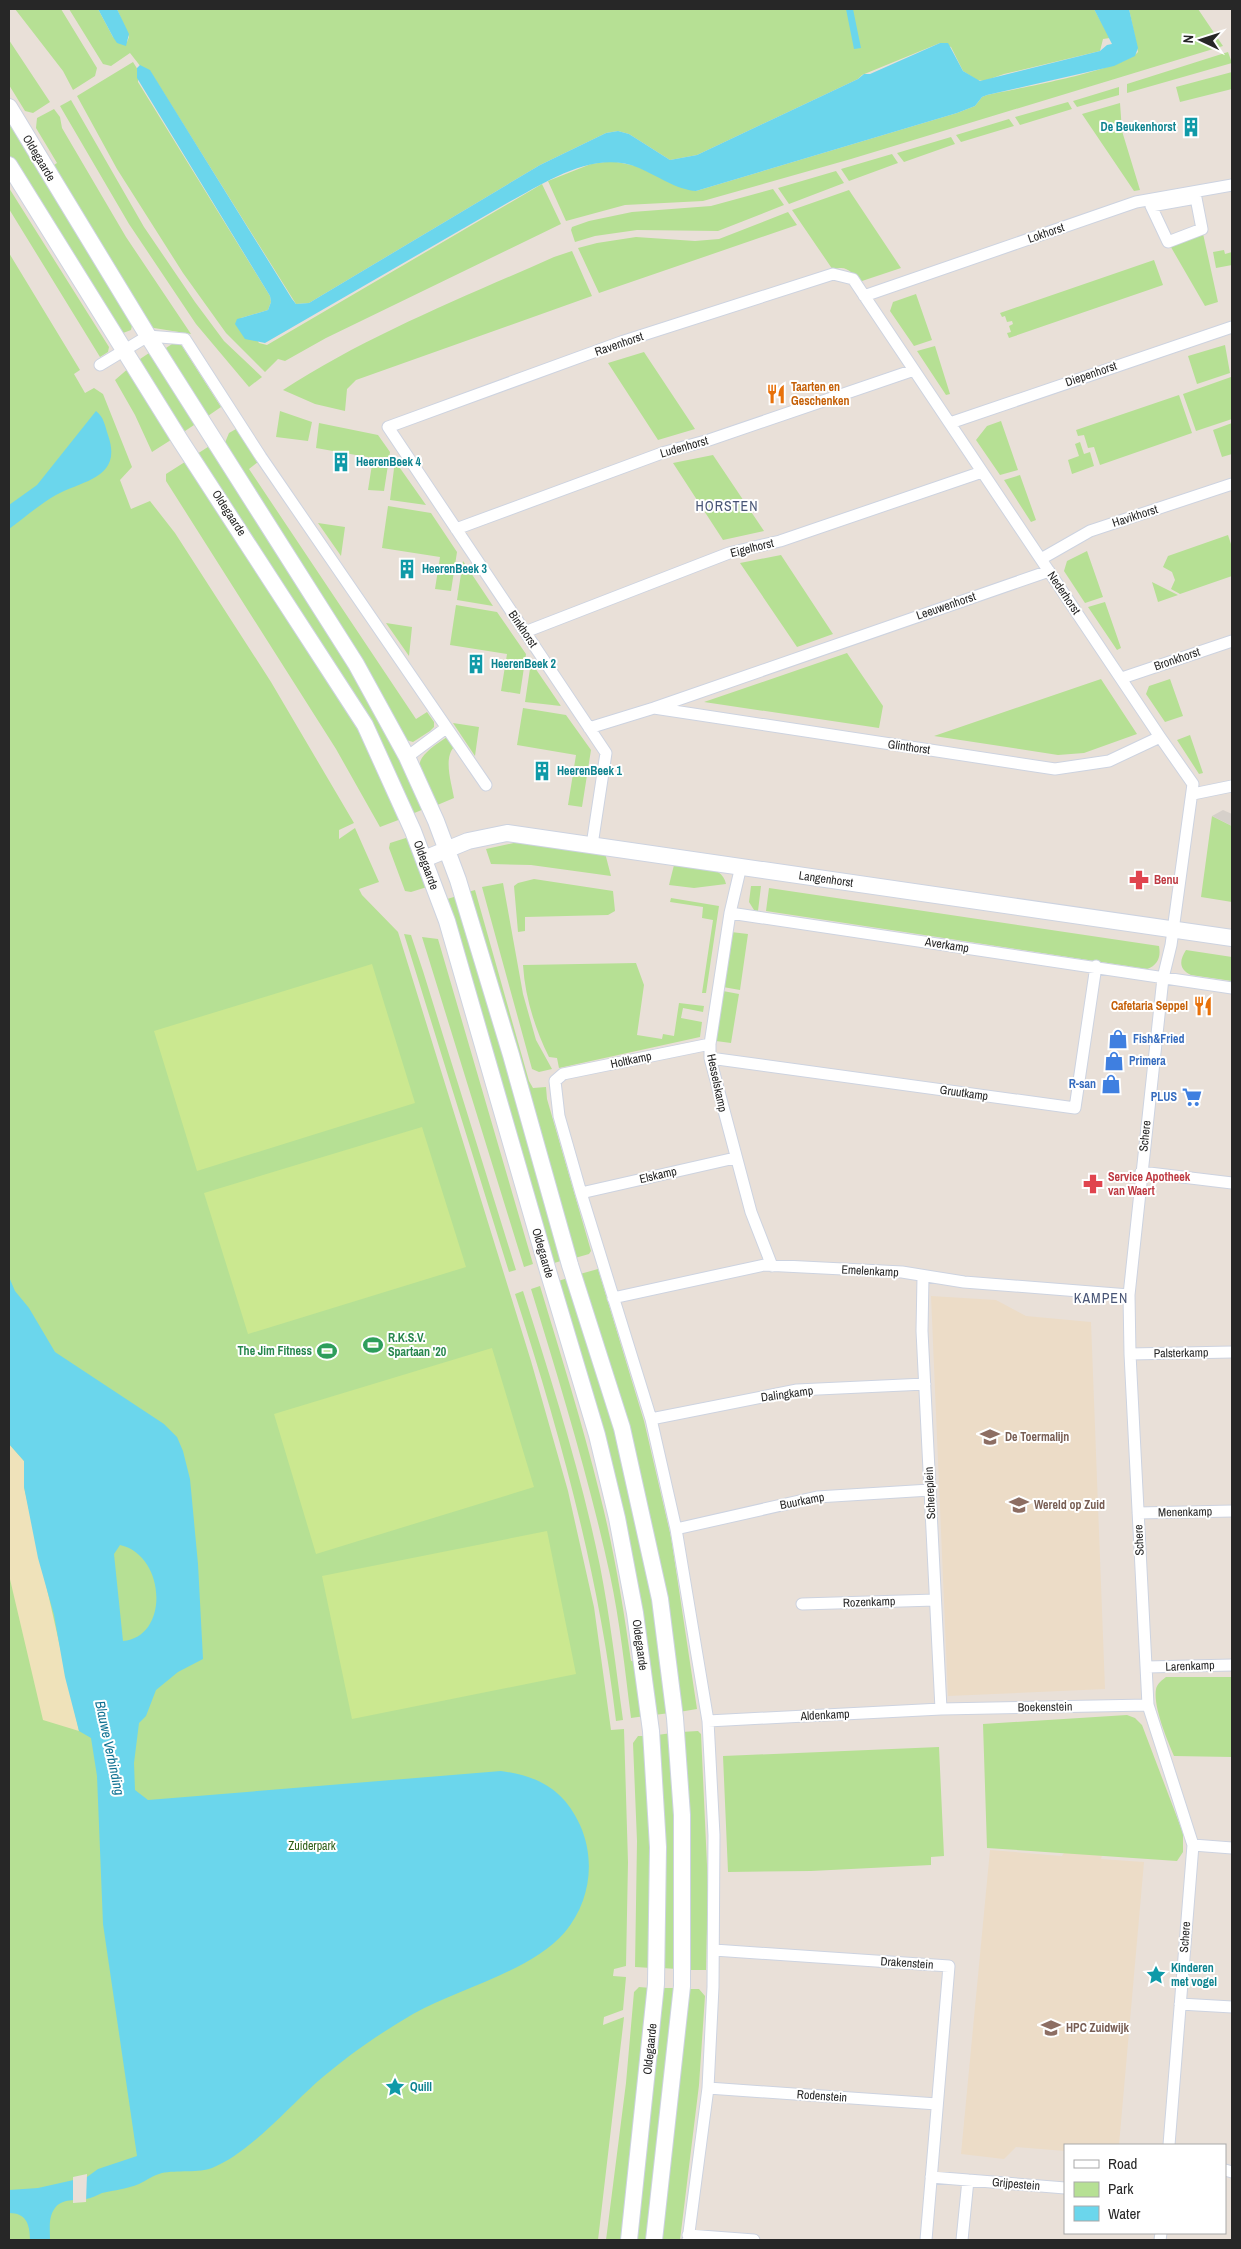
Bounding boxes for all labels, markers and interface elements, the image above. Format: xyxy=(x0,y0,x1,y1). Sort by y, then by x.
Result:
north arrow xyxy=(1176,15,1226,65)
text: N xyxy=(1179,34,1197,44)
building icon: De Beukenhorst xyxy=(1180,116,1202,138)
place label: De Beukenhorst xyxy=(1101,119,1177,135)
street label: Oldegaarde xyxy=(19,132,59,184)
street label: Lokhorst xyxy=(1026,219,1067,247)
street label: Ravenhorst xyxy=(593,328,646,360)
street label: Diepenhorst xyxy=(1063,358,1119,390)
place label: Taarten en Geschenken xyxy=(791,379,850,409)
restaurant icon: Taarten en Geschenken xyxy=(765,383,787,405)
street label: Ludenhorst xyxy=(658,432,710,461)
building icon: HeerenBeek 4 xyxy=(330,451,352,473)
place label: HeerenBeek 4 xyxy=(356,454,422,470)
street label: Oldegaarde xyxy=(208,487,250,539)
district label: HORSTEN xyxy=(695,497,759,515)
street label: Havikhorst xyxy=(1110,501,1160,531)
street label: Eigelhorst xyxy=(729,535,776,561)
building icon: HeerenBeek 3 xyxy=(396,558,418,580)
place label: HeerenBeek 3 xyxy=(422,561,488,577)
street label: Nederhorst xyxy=(1044,568,1084,618)
street label: Leeuwenhorst xyxy=(914,588,978,624)
street label: Binkhorst xyxy=(505,607,541,651)
street label: Bronkhorst xyxy=(1152,644,1202,674)
building icon: HeerenBeek 2 xyxy=(465,653,487,675)
place label: HeerenBeek 2 xyxy=(491,656,557,672)
street label: Glinthorst xyxy=(887,736,931,758)
building icon: HeerenBeek 1 xyxy=(531,760,553,782)
place label: HeerenBeek 1 xyxy=(557,763,623,779)
street label: Oldegaarde xyxy=(410,838,442,892)
street label: Langenhorst xyxy=(798,867,854,891)
pharmacy icon: Benu xyxy=(1128,869,1150,891)
place label: Benu xyxy=(1154,872,1179,888)
street label: Averkamp xyxy=(923,933,970,956)
restaurant icon: Cafetaria Seppel xyxy=(1192,995,1214,1017)
place label: Cafetaria Seppel xyxy=(1111,998,1188,1014)
shop icon: Fish&Fried xyxy=(1107,1028,1129,1050)
place label: Fish&Fried xyxy=(1133,1031,1184,1047)
street label: Holtkamp xyxy=(609,1048,653,1072)
shop icon: Primera xyxy=(1103,1050,1125,1072)
street label: Hesselskamp xyxy=(703,1052,731,1114)
place label: Primera xyxy=(1129,1053,1166,1069)
shop icon: R-san xyxy=(1100,1073,1122,1095)
place label: R-san xyxy=(1069,1076,1096,1092)
street label: Gruutkamp xyxy=(939,1082,989,1104)
supermarket icon: PLUS xyxy=(1181,1086,1203,1108)
place label: PLUS xyxy=(1151,1089,1177,1105)
street label: Schere xyxy=(1135,1120,1155,1152)
street label: Elskamp xyxy=(638,1163,678,1187)
place label: Service Apotheek van Waert xyxy=(1108,1169,1191,1199)
pharmacy icon: Service Apotheek van Waert xyxy=(1082,1173,1104,1195)
street label: Oldegaarde xyxy=(528,1226,558,1280)
street label: Emelenkamp xyxy=(841,1262,899,1280)
district label: KAMPEN xyxy=(1074,1289,1128,1307)
place label: R.K.S.V. Spartaan '20 xyxy=(388,1330,447,1360)
sports icon: R.K.S.V. Spartaan '20 xyxy=(362,1334,384,1356)
sports icon: The Jim Fitness xyxy=(316,1340,338,1362)
place label: The Jim Fitness xyxy=(238,1343,313,1359)
street label: Palsterkamp xyxy=(1154,1345,1208,1361)
street label: Dalingkamp xyxy=(760,1382,814,1406)
school or university icon: De Toermalijn xyxy=(979,1426,1001,1448)
place label: De Toermalijn xyxy=(1005,1429,1069,1445)
street label: Schereplein xyxy=(921,1466,939,1520)
street label: Buurkamp xyxy=(778,1489,826,1513)
school or university icon: Wereld op Zuid xyxy=(1008,1494,1030,1516)
place label: Wereld op Zuid xyxy=(1034,1497,1105,1513)
street label: Menenkamp xyxy=(1158,1504,1212,1520)
street label: Schere xyxy=(1130,1524,1148,1556)
street label: Rozenkamp xyxy=(842,1593,896,1611)
street label: Oldegaarde xyxy=(628,1618,652,1672)
street label: Larenkamp xyxy=(1165,1657,1215,1675)
water label: Blauwe Verbinding xyxy=(91,1699,129,1798)
street label: Boekenstein xyxy=(1018,1699,1072,1715)
street label: Aldenkamp xyxy=(799,1706,850,1724)
park label: Zuiderpark xyxy=(288,1838,336,1854)
street label: Schere xyxy=(1176,1921,1194,1953)
street label: Drakenstein xyxy=(880,1953,934,1973)
place label: Kinderen met vogel xyxy=(1171,1960,1217,1990)
place icon: Kinderen met vogel xyxy=(1145,1964,1167,1986)
school or university icon: HPC Zuidwijk xyxy=(1040,2017,1062,2039)
place label: HPC Zuidwijk xyxy=(1066,2020,1129,2036)
street label: Oldegaarde xyxy=(639,2023,661,2075)
place icon: Quill xyxy=(384,2076,406,2098)
place label: Quill xyxy=(410,2079,432,2095)
street label: Rodenstein xyxy=(796,2086,848,2106)
legend xyxy=(1064,2144,1226,2234)
text: Road xyxy=(1108,2153,1137,2174)
street label: Grijpestein xyxy=(991,2174,1041,2194)
text: Park xyxy=(1108,2178,1134,2199)
text: Water xyxy=(1108,2203,1140,2224)

